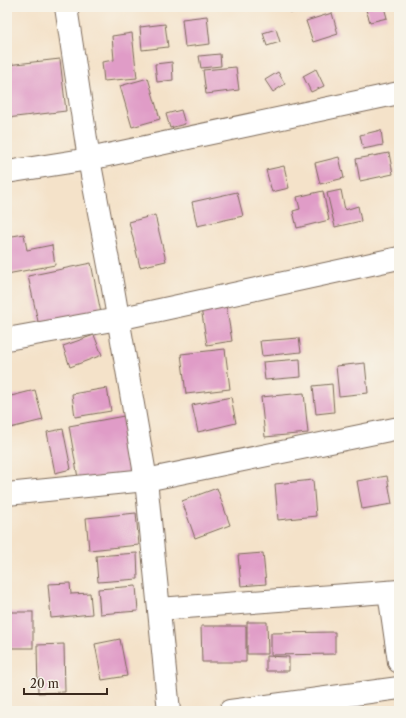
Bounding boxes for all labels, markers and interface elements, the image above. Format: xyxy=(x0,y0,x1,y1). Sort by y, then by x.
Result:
scale bar xyxy=(24,670,107,696)
text: 20 m xyxy=(30,676,59,691)

